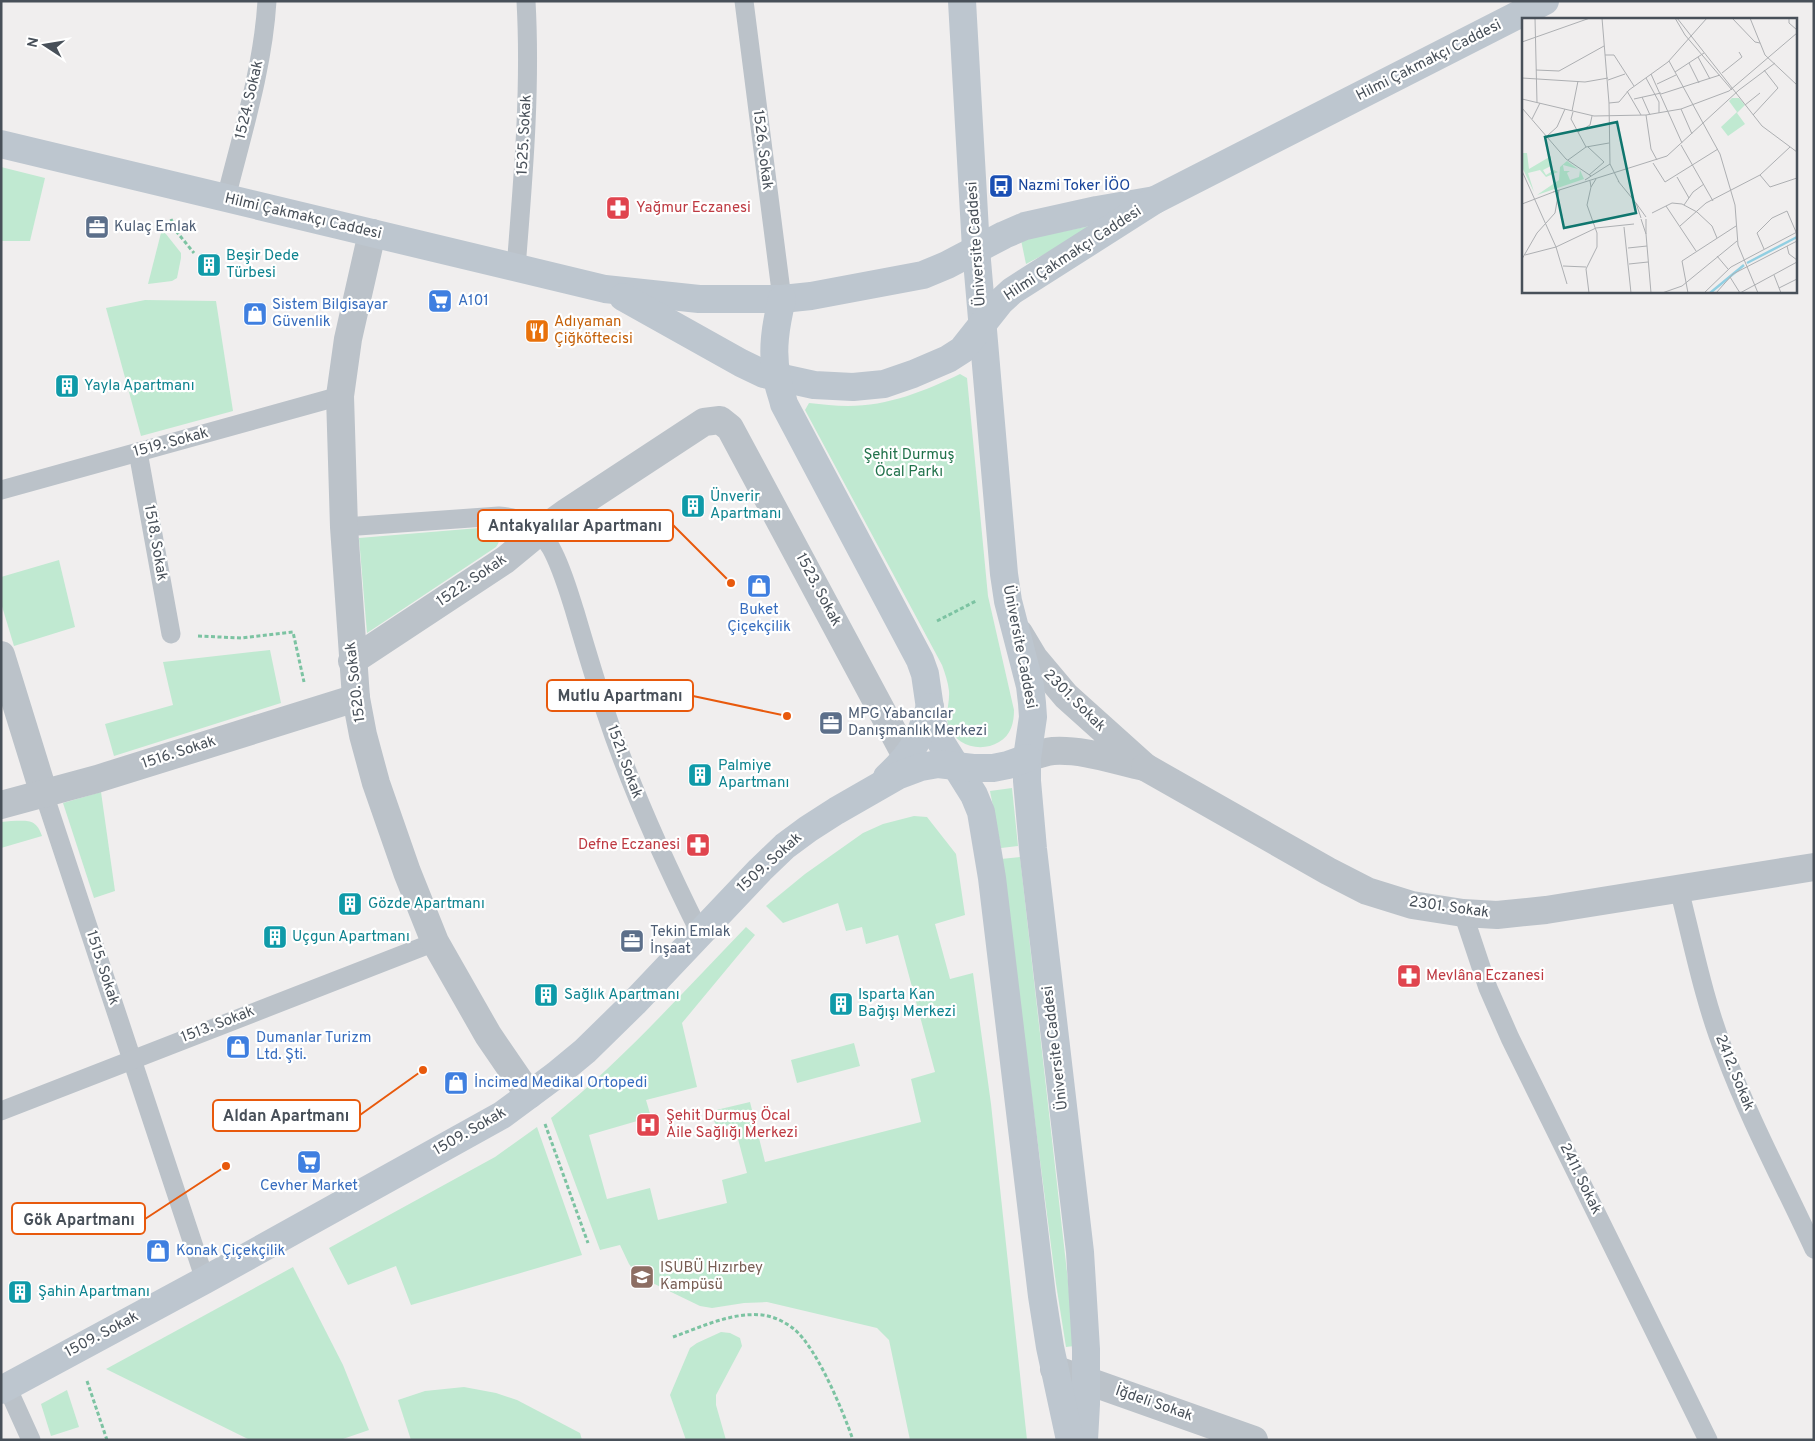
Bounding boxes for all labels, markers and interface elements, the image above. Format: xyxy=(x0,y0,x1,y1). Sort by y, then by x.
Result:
street label: Hilmi Çakmakçı Caddesi xyxy=(1353,16,1505,106)
inset map xyxy=(1522,18,1798,292)
north arrow xyxy=(20,20,70,70)
text: N xyxy=(24,36,43,49)
street label: 1524. Sokak xyxy=(232,59,268,141)
street label: 1525. Sokak xyxy=(513,94,537,176)
street label: 1526. Sokak xyxy=(748,109,776,191)
bus stop icon: Nazmi Toker İÖO xyxy=(988,173,1014,199)
place label: Nazmi Toker İÖO xyxy=(1018,176,1130,196)
street label: Üniversite Caddesi xyxy=(962,181,991,307)
street label: Hilmi Çakmakçı Caddesi xyxy=(223,190,383,244)
pharmacy icon: Yağmur Eczanesi xyxy=(605,195,631,221)
place label: Yağmur Eczanesi xyxy=(636,199,751,218)
street label: Hilmi Çakmakçı Caddesi xyxy=(1001,202,1145,306)
office icon: Kulaç Emlak xyxy=(84,214,110,240)
place label: Kulaç Emlak xyxy=(114,218,197,237)
place label: Beşir Dede Türbesi xyxy=(226,247,299,283)
building icon: Beşir Dede Türbesi xyxy=(196,252,222,278)
supermarket icon: A101 xyxy=(427,288,453,314)
place label: A101 xyxy=(458,292,489,311)
place label: Sistem Bilgisayar Güvenlik xyxy=(272,296,388,332)
shop icon: Sistem Bilgisayar Güvenlik xyxy=(242,301,268,327)
place label: Adıyaman Çiğköftecisi xyxy=(554,313,633,349)
restaurant icon: Adıyaman Çiğköftecisi xyxy=(524,318,550,344)
building icon: Yayla Apartmanı xyxy=(54,373,80,399)
place label: Yayla Apartmanı xyxy=(84,377,195,396)
street label: 1519. Sokak xyxy=(131,424,211,462)
park label: Şehit Durmuş Öcal Parkı xyxy=(864,446,954,482)
place label: Ünverir Apartmanı xyxy=(710,487,781,524)
building icon: Ünverir Apartmanı xyxy=(680,493,706,519)
street label: 1518. Sokak xyxy=(139,503,171,583)
callout: Antakyalılar Apartmanı xyxy=(478,510,673,541)
text: Antakyalılar Apartmanı xyxy=(488,517,662,537)
street label: 1523. Sokak xyxy=(791,550,845,630)
street label: 1522. Sokak xyxy=(433,551,511,611)
shop icon: Buket Çiçekçilik xyxy=(746,573,772,599)
street label: Üniversite Caddesi xyxy=(998,583,1041,710)
place label: Buket Çiçekçilik xyxy=(727,601,791,637)
street label: 1520. Sokak xyxy=(342,641,370,723)
street label: 2301. Sokak xyxy=(1039,666,1109,736)
callout: Mutlu Apartmanı xyxy=(547,680,693,711)
text: Mutlu Apartmanı xyxy=(557,687,683,707)
place label: MPG Yabancılar Danışmanlık Merkezi xyxy=(848,705,987,741)
office icon: MPG Yabancılar Danışmanlık Merkezi xyxy=(818,710,844,736)
street label: 1521. Sokak xyxy=(602,723,646,801)
street label: 1516. Sokak xyxy=(140,732,219,774)
place label: Palmiye Apartmanı xyxy=(718,757,789,793)
building icon: Palmiye Apartmanı xyxy=(687,762,713,788)
street label: 1509. Sokak xyxy=(734,829,806,897)
pharmacy icon: Defne Eczanesi xyxy=(685,832,711,858)
place label: Defne Eczanesi xyxy=(578,836,680,855)
building icon: Gözde Apartmanı xyxy=(337,891,363,917)
street label: 2301. Sokak xyxy=(1408,893,1490,923)
place label: Gözde Apartmanı xyxy=(368,895,485,914)
place label: Tekin Emlak İnşaat xyxy=(650,923,731,959)
building icon: Uçgun Apartmanı xyxy=(262,924,288,950)
street label: 1515. Sokak xyxy=(81,928,123,1008)
place label: Uçgun Apartmanı xyxy=(292,928,410,947)
office icon: Tekin Emlak İnşaat xyxy=(619,928,645,954)
pharmacy icon: Mevlâna Eczanesi xyxy=(1396,963,1422,989)
place label: Mevlâna Eczanesi xyxy=(1426,967,1544,986)
building icon: Sağlık Apartmanı xyxy=(533,982,559,1008)
street label: Üniversite Caddesi xyxy=(1038,985,1073,1112)
place label: Sağlık Apartmanı xyxy=(564,986,680,1005)
place label: Isparta Kan Bağışı Merkezi xyxy=(858,986,956,1022)
building icon: Isparta Kan Bağışı Merkezi xyxy=(828,991,854,1017)
street label: 1513. Sokak xyxy=(179,1002,257,1048)
place label: Dumanlar Turizm Ltd. Şti. xyxy=(256,1029,371,1065)
street label: 2412. Sokak xyxy=(1710,1032,1758,1114)
shop icon: Dumanlar Turizm Ltd. Şti. xyxy=(225,1034,251,1060)
shop icon: İncimed Medikal Ortopedi xyxy=(443,1070,469,1096)
place label: İncimed Medikal Ortopedi xyxy=(474,1073,647,1093)
callout: Aldan Apartmanı xyxy=(213,1100,360,1131)
street label: 1509. Sokak xyxy=(430,1104,510,1160)
place label: Şehit Durmuş Öcal Aile Sağlığı Merkezi xyxy=(666,1106,798,1143)
text: Aldan Apartmanı xyxy=(223,1107,349,1127)
hospital icon: Şehit Durmuş Öcal Aile Sağlığı Merkezi xyxy=(635,1112,661,1138)
street label: 2411. Sokak xyxy=(1555,1140,1605,1218)
supermarket icon: Cevher Market xyxy=(296,1149,322,1175)
place label: Cevher Market xyxy=(260,1177,358,1196)
callout: Gök Apartmanı xyxy=(12,1203,145,1234)
text: Gök Apartmanı xyxy=(23,1211,135,1231)
shop icon: Konak Çiçekçilik xyxy=(145,1238,171,1264)
place label: Konak Çiçekçilik xyxy=(176,1242,285,1261)
place label: ISUBÜ Hızırbey Kampüsü xyxy=(660,1258,763,1295)
school or university icon: ISUBÜ Hızırbey Kampüsü xyxy=(629,1264,655,1290)
building icon: Şahin Apartmanı xyxy=(7,1279,33,1305)
place label: Şahin Apartmanı xyxy=(38,1283,150,1302)
street label: 1509. Sokak xyxy=(62,1308,142,1362)
street label: İğdeli Sokak xyxy=(1113,1381,1196,1426)

